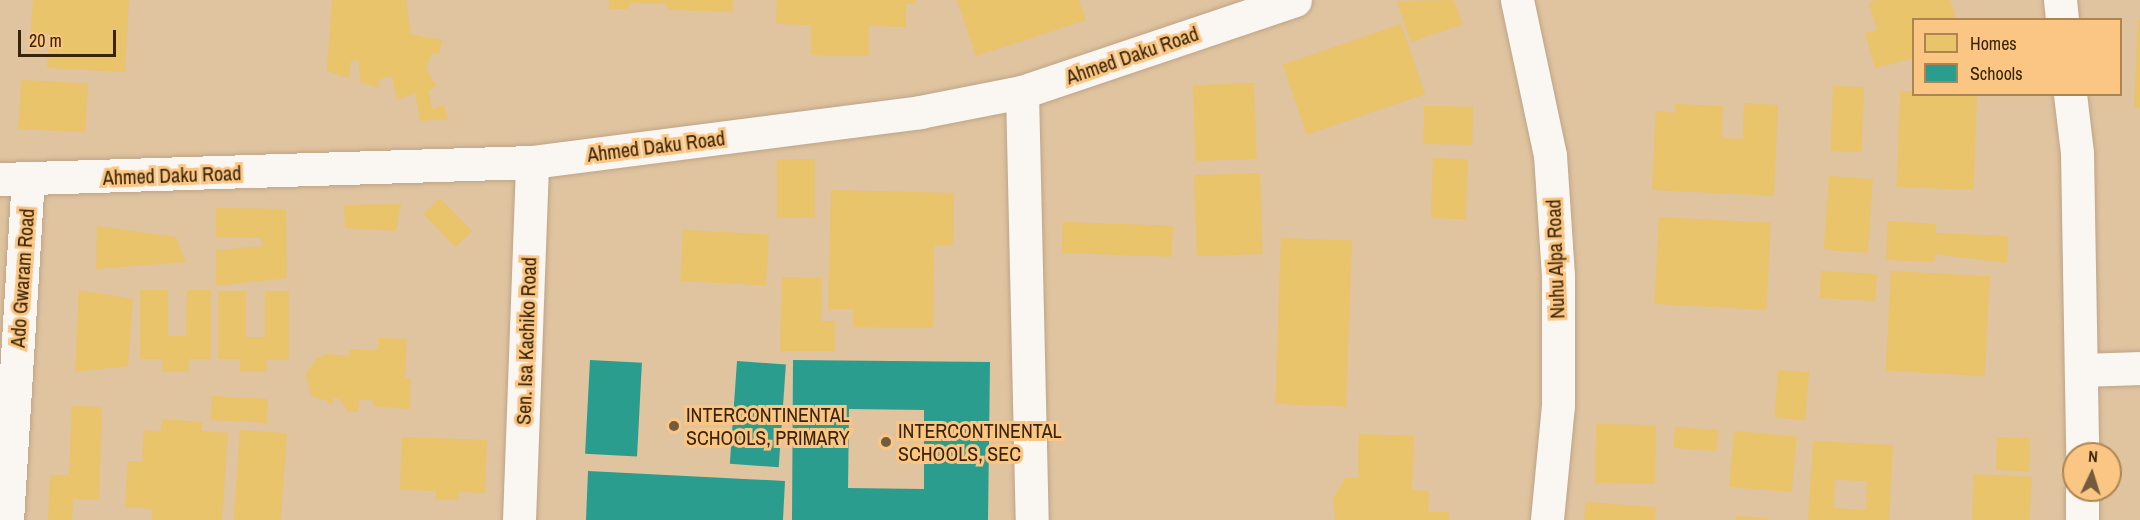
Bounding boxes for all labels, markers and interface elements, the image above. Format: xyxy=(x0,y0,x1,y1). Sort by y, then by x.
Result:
scale bar xyxy=(21,18,118,56)
legend xyxy=(1912,18,2122,96)
street label: Ahmed Daku Road xyxy=(1063,21,1201,89)
text: 20 m xyxy=(29,28,62,53)
text: Homes xyxy=(1970,31,2017,56)
text: Schools xyxy=(1970,61,2023,86)
street label: Ahmed Daku Road xyxy=(586,126,726,166)
street label: Ahmed Daku Road xyxy=(102,161,242,189)
street label: Nuhu Alpa Road xyxy=(1541,198,1569,320)
street label: Ado Gwaram Road xyxy=(5,208,39,348)
street label: Sen. Isa Kachiko Road xyxy=(511,257,541,425)
place label: INTERCONTINENTAL SCHOOLS, PRIMARY xyxy=(686,402,850,449)
place label: INTERCONTINENTAL SCHOOLS, SEC xyxy=(898,418,1062,465)
marker: INTERCONTINENTAL SCHOOLS, PRIMARY xyxy=(667,419,681,433)
marker: INTERCONTINENTAL SCHOOLS, SEC xyxy=(879,435,893,449)
north arrow xyxy=(2062,442,2122,502)
text: N xyxy=(2088,445,2099,467)

